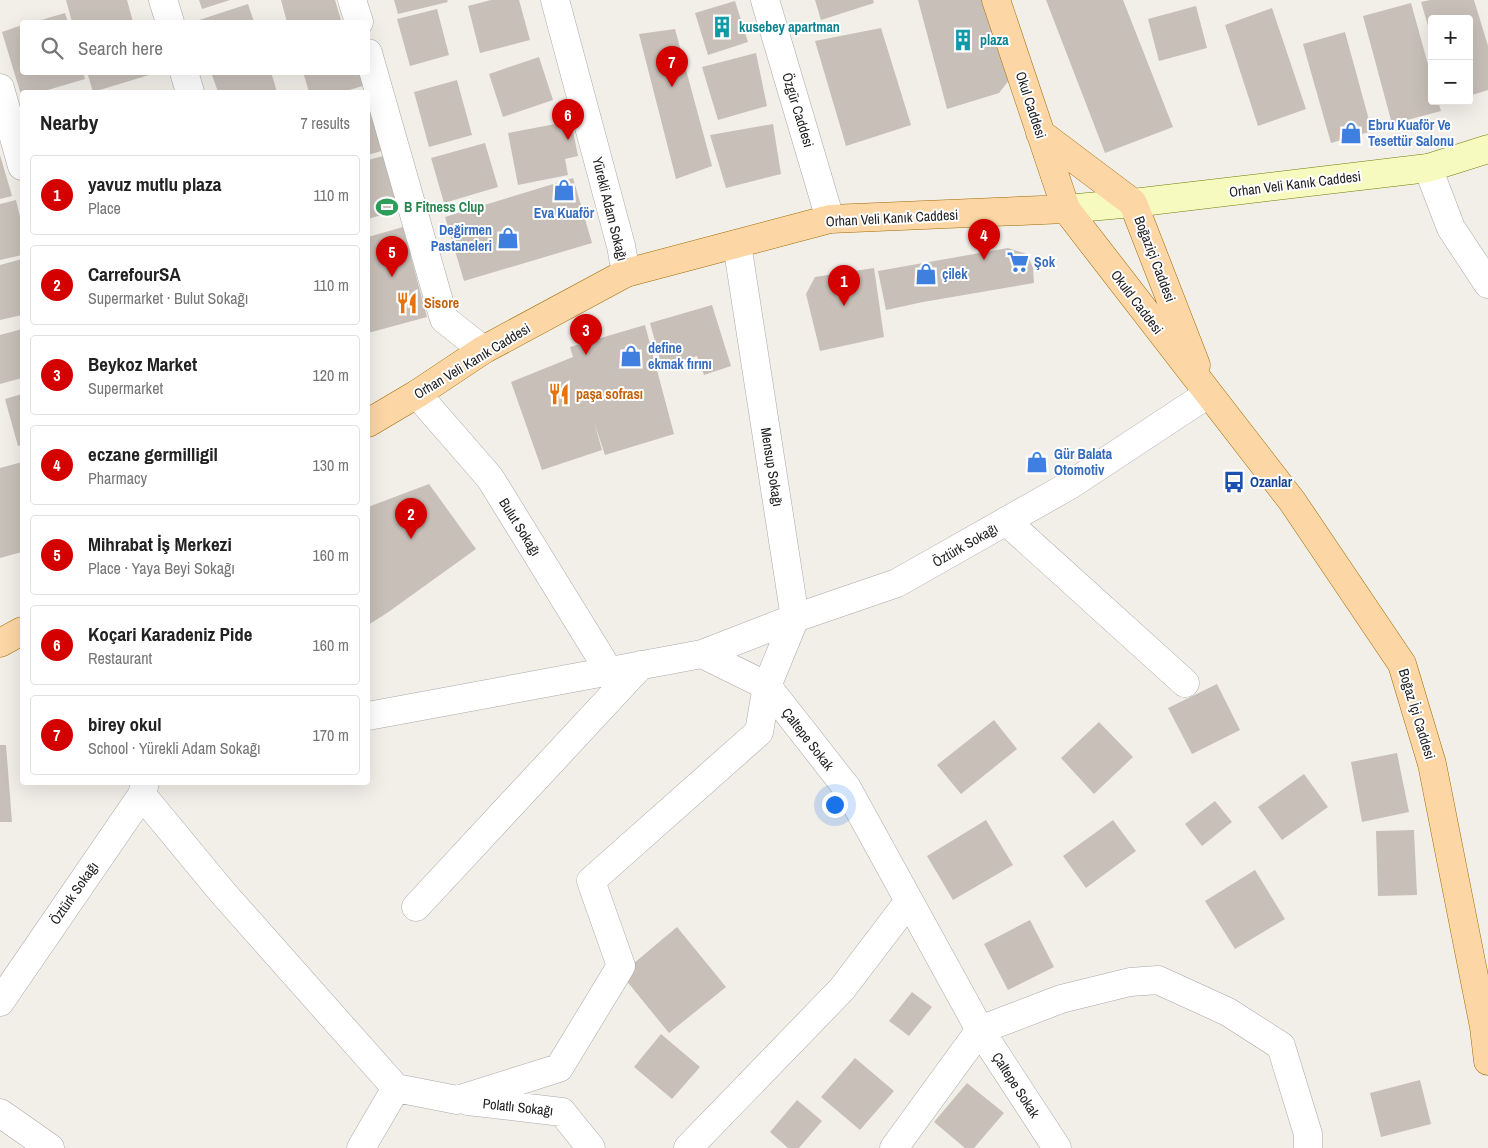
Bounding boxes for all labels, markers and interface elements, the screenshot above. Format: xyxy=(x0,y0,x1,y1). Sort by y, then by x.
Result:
building icon: kusebey apartman xyxy=(709,14,735,40)
map controls xyxy=(1428,15,1473,105)
button: + xyxy=(1428,15,1473,60)
place label: kusebey apartman xyxy=(739,18,840,36)
search box xyxy=(20,20,370,75)
building icon: plaza xyxy=(950,27,976,53)
place label: plaza xyxy=(980,31,1009,49)
icon: search xyxy=(38,34,66,62)
text: Search here xyxy=(78,35,163,61)
pin: 7 xyxy=(656,46,688,87)
button: − xyxy=(1428,60,1473,105)
street label: Okul Caddesi xyxy=(1012,69,1050,141)
street label: Özgür Caddesi xyxy=(778,70,818,150)
pin: 6 xyxy=(552,99,584,140)
text: Nearby xyxy=(40,108,98,137)
text: 7 results xyxy=(300,112,350,134)
place label: Ebru Kuaför Ve Tesettür Salonu xyxy=(1368,116,1454,150)
shop icon: Ebru Kuaför Ve Tesettür Salonu xyxy=(1338,120,1364,146)
street label: Yürekli Adam Sokağı xyxy=(588,155,632,263)
street label: Orhan Veli Kanık Caddesi xyxy=(1228,167,1362,201)
text: yavuz mutlu plaza xyxy=(88,171,221,197)
shop icon: Eva Kuaför xyxy=(551,177,577,203)
text: 1 xyxy=(53,184,61,206)
text: 110 m xyxy=(313,184,349,206)
sports icon: B Fitness Clup xyxy=(374,194,400,220)
text: Place xyxy=(88,197,121,219)
place label: B Fitness Clup xyxy=(404,198,484,216)
place label: Eva Kuaför xyxy=(534,204,595,222)
street label: Orhan Veli Kanık Caddesi xyxy=(825,206,959,230)
street label: Boğaziçi Caddesi xyxy=(1130,213,1180,305)
pin: 4 xyxy=(968,219,1000,260)
place label: Değirmen Pastaneleri xyxy=(431,221,492,255)
shop icon: Değirmen Pastaneleri xyxy=(495,225,521,251)
pin: 5 xyxy=(376,236,408,277)
supermarket icon: Şok xyxy=(1005,249,1031,275)
place label: Şok xyxy=(1034,253,1056,271)
text: CarrefourSA xyxy=(88,261,181,287)
shop icon: çilek xyxy=(913,261,939,287)
pin: 1 xyxy=(828,265,860,306)
place label: çilek xyxy=(942,265,968,283)
street label: Okuld Caddesi xyxy=(1107,266,1167,338)
text: 2 xyxy=(53,274,61,296)
text: 110 m xyxy=(313,274,349,296)
text: Supermarket · Bulut Sokağı xyxy=(88,287,248,309)
restaurant icon: Sisore xyxy=(394,290,420,316)
place label: Sisore xyxy=(424,294,459,312)
pin: 3 xyxy=(570,314,602,355)
street label: Orhan Veli Kanık Caddesi xyxy=(410,319,534,403)
place label: define ekmak fırını xyxy=(648,339,712,373)
shop icon: define ekmak fırını xyxy=(618,343,644,369)
text: Beykoz Market xyxy=(88,351,197,377)
text: 3 xyxy=(53,364,61,386)
text: 120 m xyxy=(313,364,349,386)
text: Supermarket xyxy=(88,377,163,399)
restaurant icon: paşa sofrası xyxy=(546,381,572,407)
place label: paşa sofrası xyxy=(576,385,643,403)
street label: Mensup Sokağı xyxy=(757,426,787,508)
text: eczane germilligil xyxy=(88,441,218,467)
place label: Gür Balata Otomotiv xyxy=(1054,445,1113,479)
shop icon: Gür Balata Otomotiv xyxy=(1024,449,1050,475)
text: 4 xyxy=(53,454,61,476)
text: 130 m xyxy=(313,454,349,476)
text: Pharmacy xyxy=(88,467,147,489)
bus stop icon: Ozanlar xyxy=(1221,469,1247,495)
place label: Ozanlar xyxy=(1250,473,1293,491)
street label: Bulut Sokağı xyxy=(495,495,545,559)
pin: 2 xyxy=(395,498,427,539)
street label: Öztürk Sokağı xyxy=(929,519,1001,571)
text: Mihrabat İş Merkezi xyxy=(88,531,232,557)
text: 5 xyxy=(53,544,61,566)
text: 160 m xyxy=(313,544,349,566)
text: Place · Yaya Beyi Sokağı xyxy=(88,557,235,579)
text: Koçari Karadeniz Pide xyxy=(88,621,253,647)
text: 6 xyxy=(53,634,61,656)
text: 160 m xyxy=(313,634,349,656)
text: Restaurant xyxy=(88,647,152,669)
street label: Boğaz İçi Caddesi xyxy=(1395,667,1439,761)
street label: Çaltepe Sokak xyxy=(778,704,838,774)
text: birey okul xyxy=(88,711,162,737)
text: 7 xyxy=(53,724,61,746)
text: 170 m xyxy=(313,724,349,746)
text: School · Yürekli Adam Sokağı xyxy=(88,737,261,759)
your location xyxy=(822,792,848,818)
street label: Öztürk Sokağı xyxy=(46,858,102,928)
street label: Çaltepe Sokak xyxy=(988,1049,1044,1121)
street label: Polatlı Sokağı xyxy=(482,1094,554,1120)

